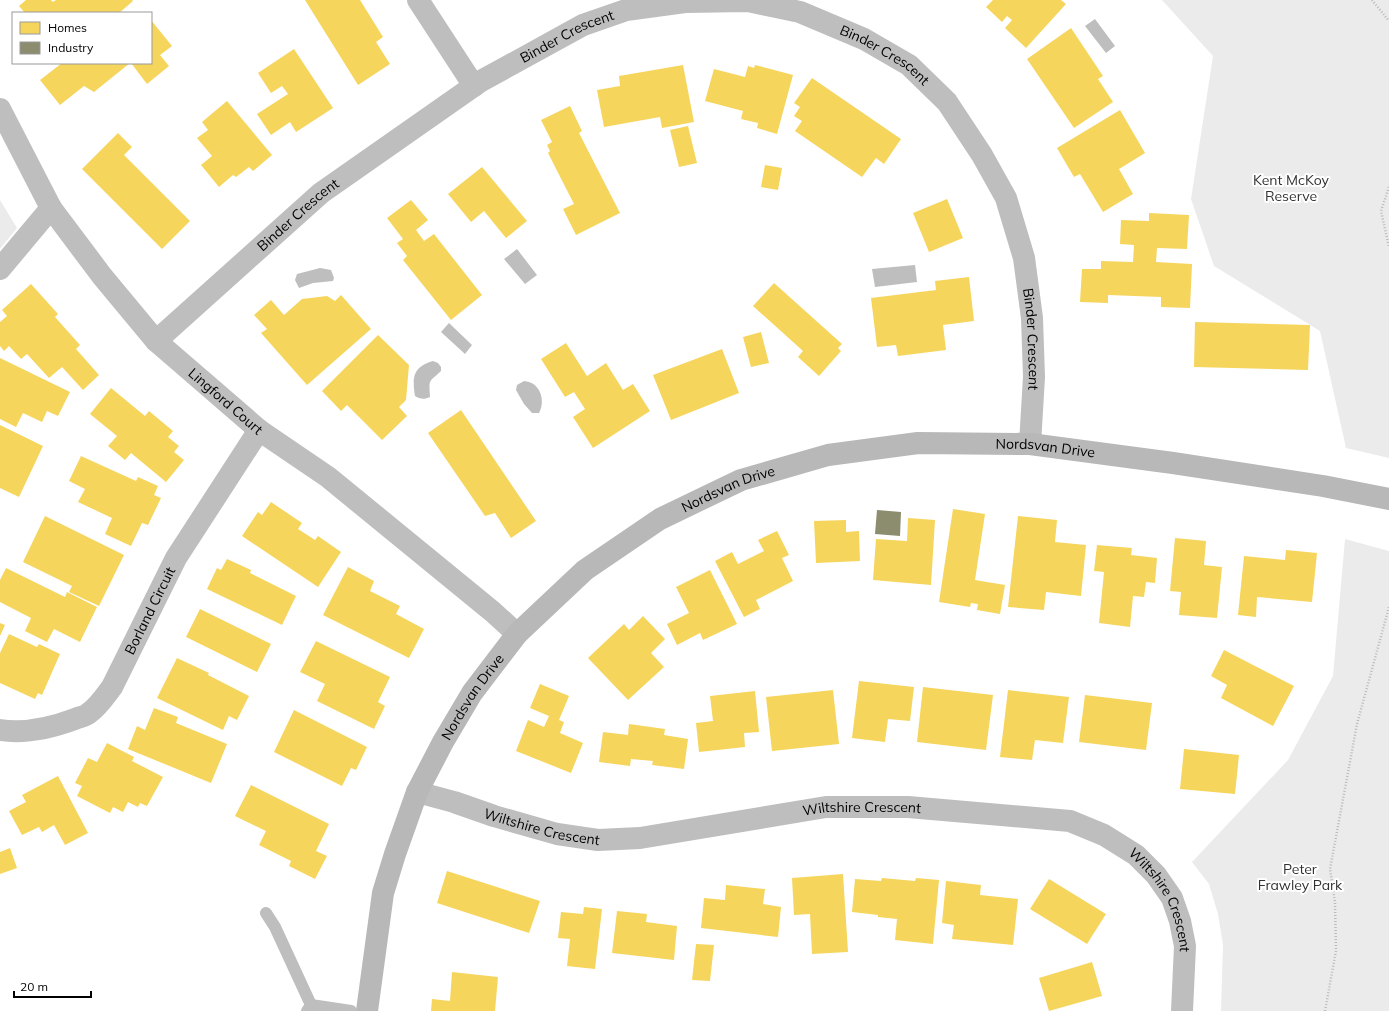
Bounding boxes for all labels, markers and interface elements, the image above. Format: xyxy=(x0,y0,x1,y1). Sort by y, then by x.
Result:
street label: Binder Crescent xyxy=(517,6,616,67)
legend xyxy=(12,12,152,64)
text: Homes xyxy=(48,20,87,35)
street label: Binder Crescent xyxy=(837,21,933,89)
text: Industry xyxy=(48,40,94,55)
park label: Kent McKoy Reserve xyxy=(1253,171,1330,205)
street label: Binder Crescent xyxy=(253,174,342,255)
street label: Binder Crescent xyxy=(1019,287,1043,391)
street label: Lingford Court xyxy=(185,364,267,438)
street label: Nordsvan Drive xyxy=(995,435,1096,462)
street label: Nordsvan Drive xyxy=(678,462,777,516)
street label: Borland Circuit xyxy=(120,564,179,658)
street label: Nordsvan Drive xyxy=(437,650,508,743)
street label: Wiltshire Crescent xyxy=(801,798,922,820)
street label: Wiltshire Crescent xyxy=(482,804,601,849)
street label: Wiltshire Crescent xyxy=(1125,844,1194,952)
park label: Peter Frawley Park xyxy=(1258,860,1343,894)
scale bar xyxy=(14,973,91,999)
text: 20 m xyxy=(20,979,48,994)

